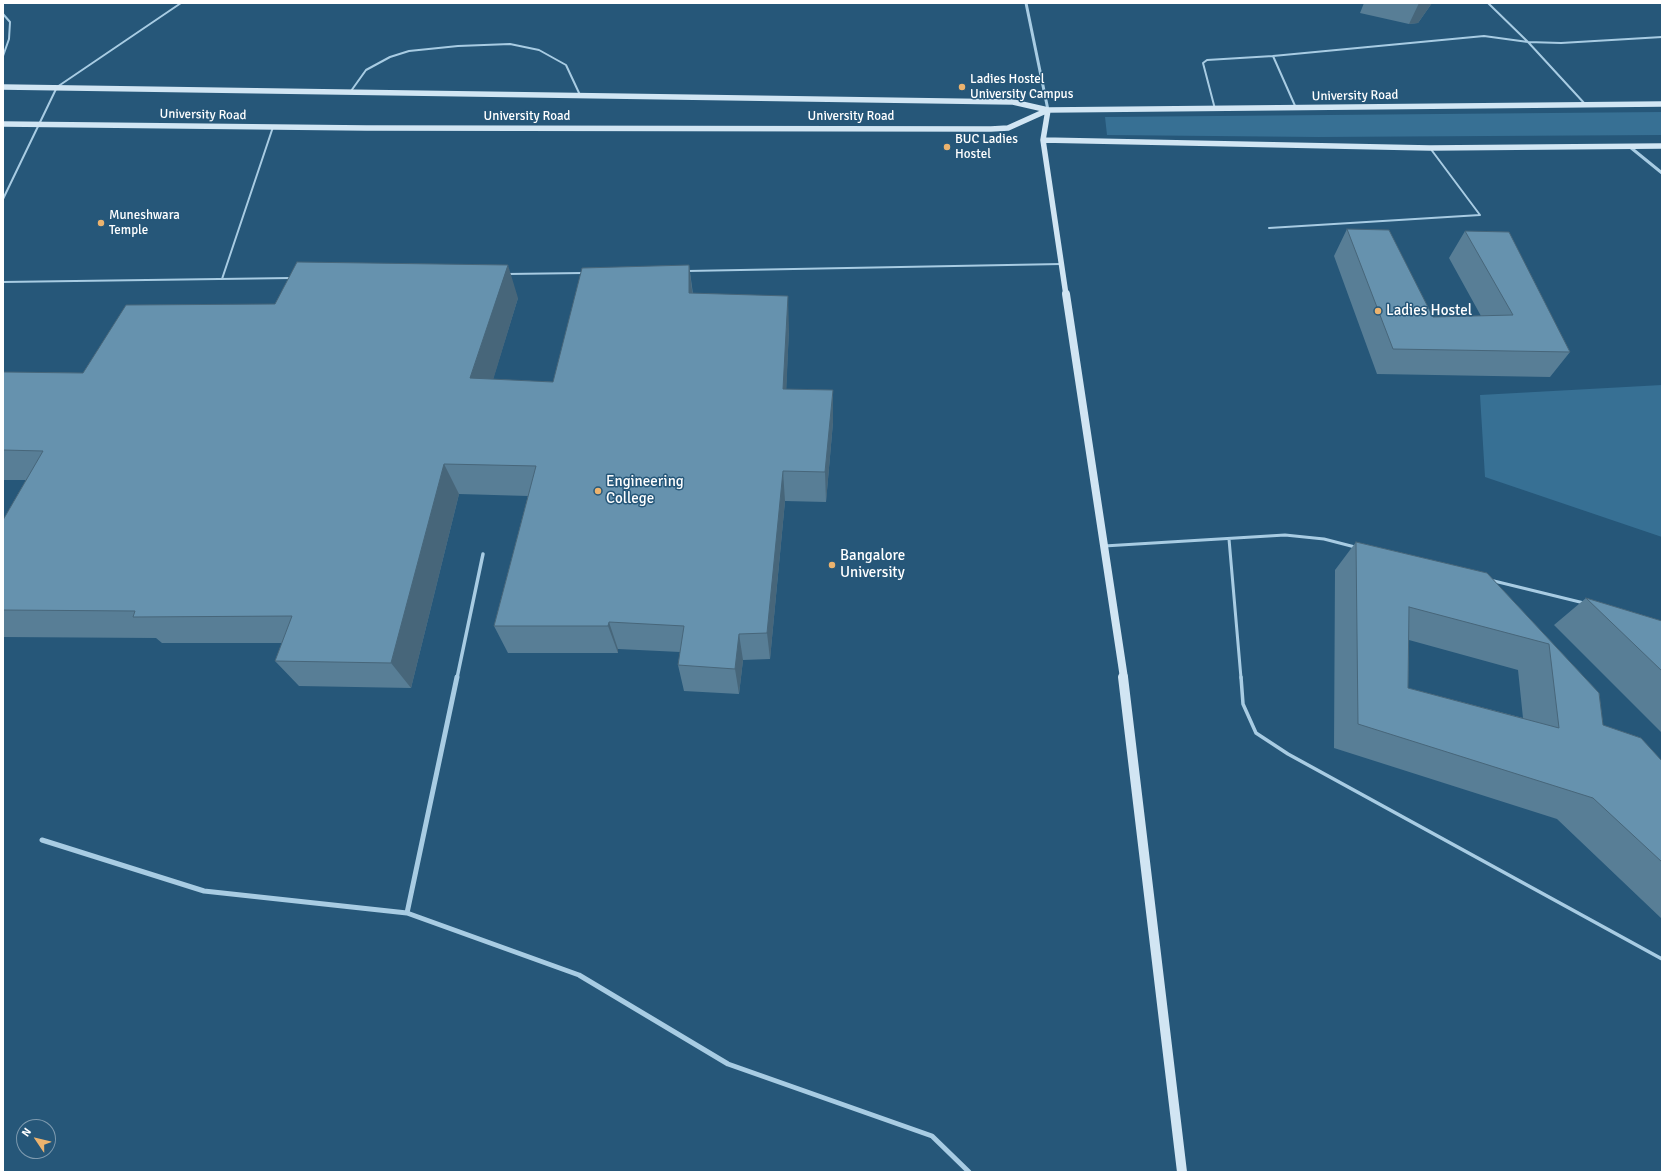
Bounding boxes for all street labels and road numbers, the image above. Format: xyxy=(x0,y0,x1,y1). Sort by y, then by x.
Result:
street label: University Road xyxy=(1311,87,1399,105)
street label: University Road xyxy=(159,106,247,124)
street label: University Road xyxy=(484,109,570,125)
street label: University Road xyxy=(808,109,894,125)

